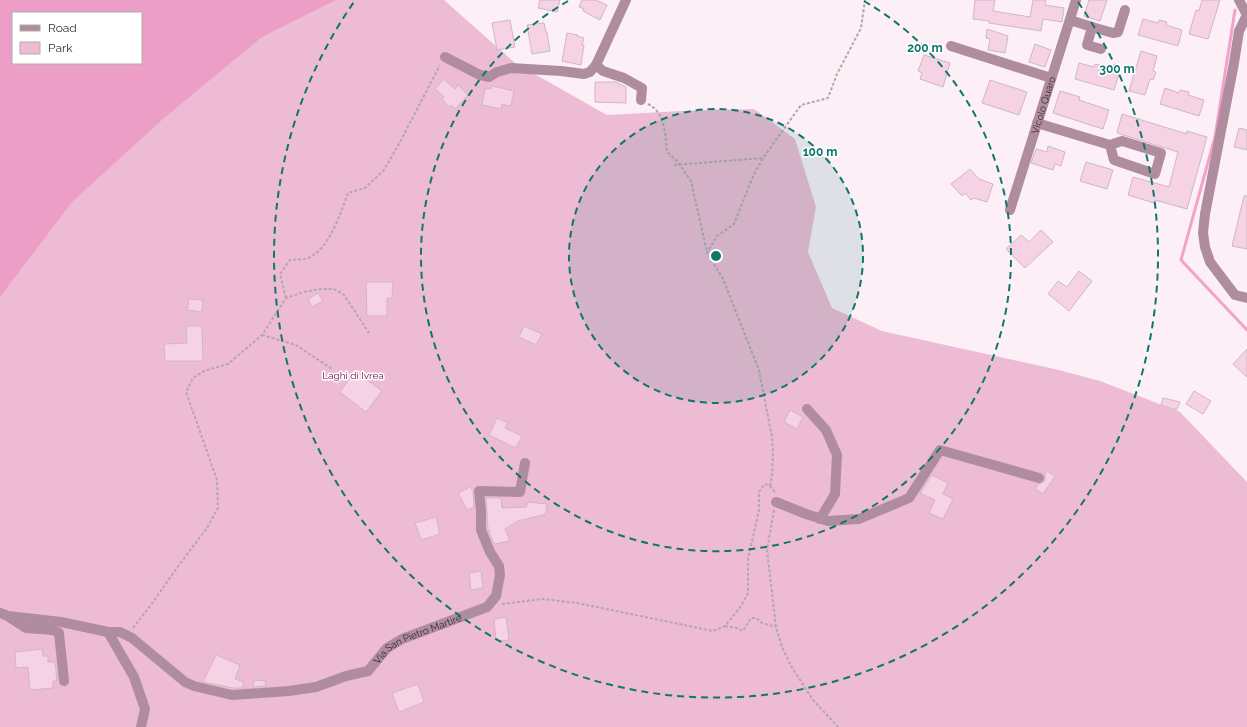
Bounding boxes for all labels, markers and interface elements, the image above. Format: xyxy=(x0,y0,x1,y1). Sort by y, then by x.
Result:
legend xyxy=(12,12,142,64)
text: Road xyxy=(48,21,77,35)
text: Park xyxy=(48,41,73,55)
text: 200 m xyxy=(907,41,943,55)
text: 300 m xyxy=(1099,62,1135,76)
street label: Vicolo Quaro xyxy=(1029,75,1058,135)
text: 100 m xyxy=(803,145,837,159)
centre of rings xyxy=(709,249,723,263)
park label: Laghi di Ivrea xyxy=(322,370,384,381)
street label: Via San Pietro Martire xyxy=(371,612,463,666)

